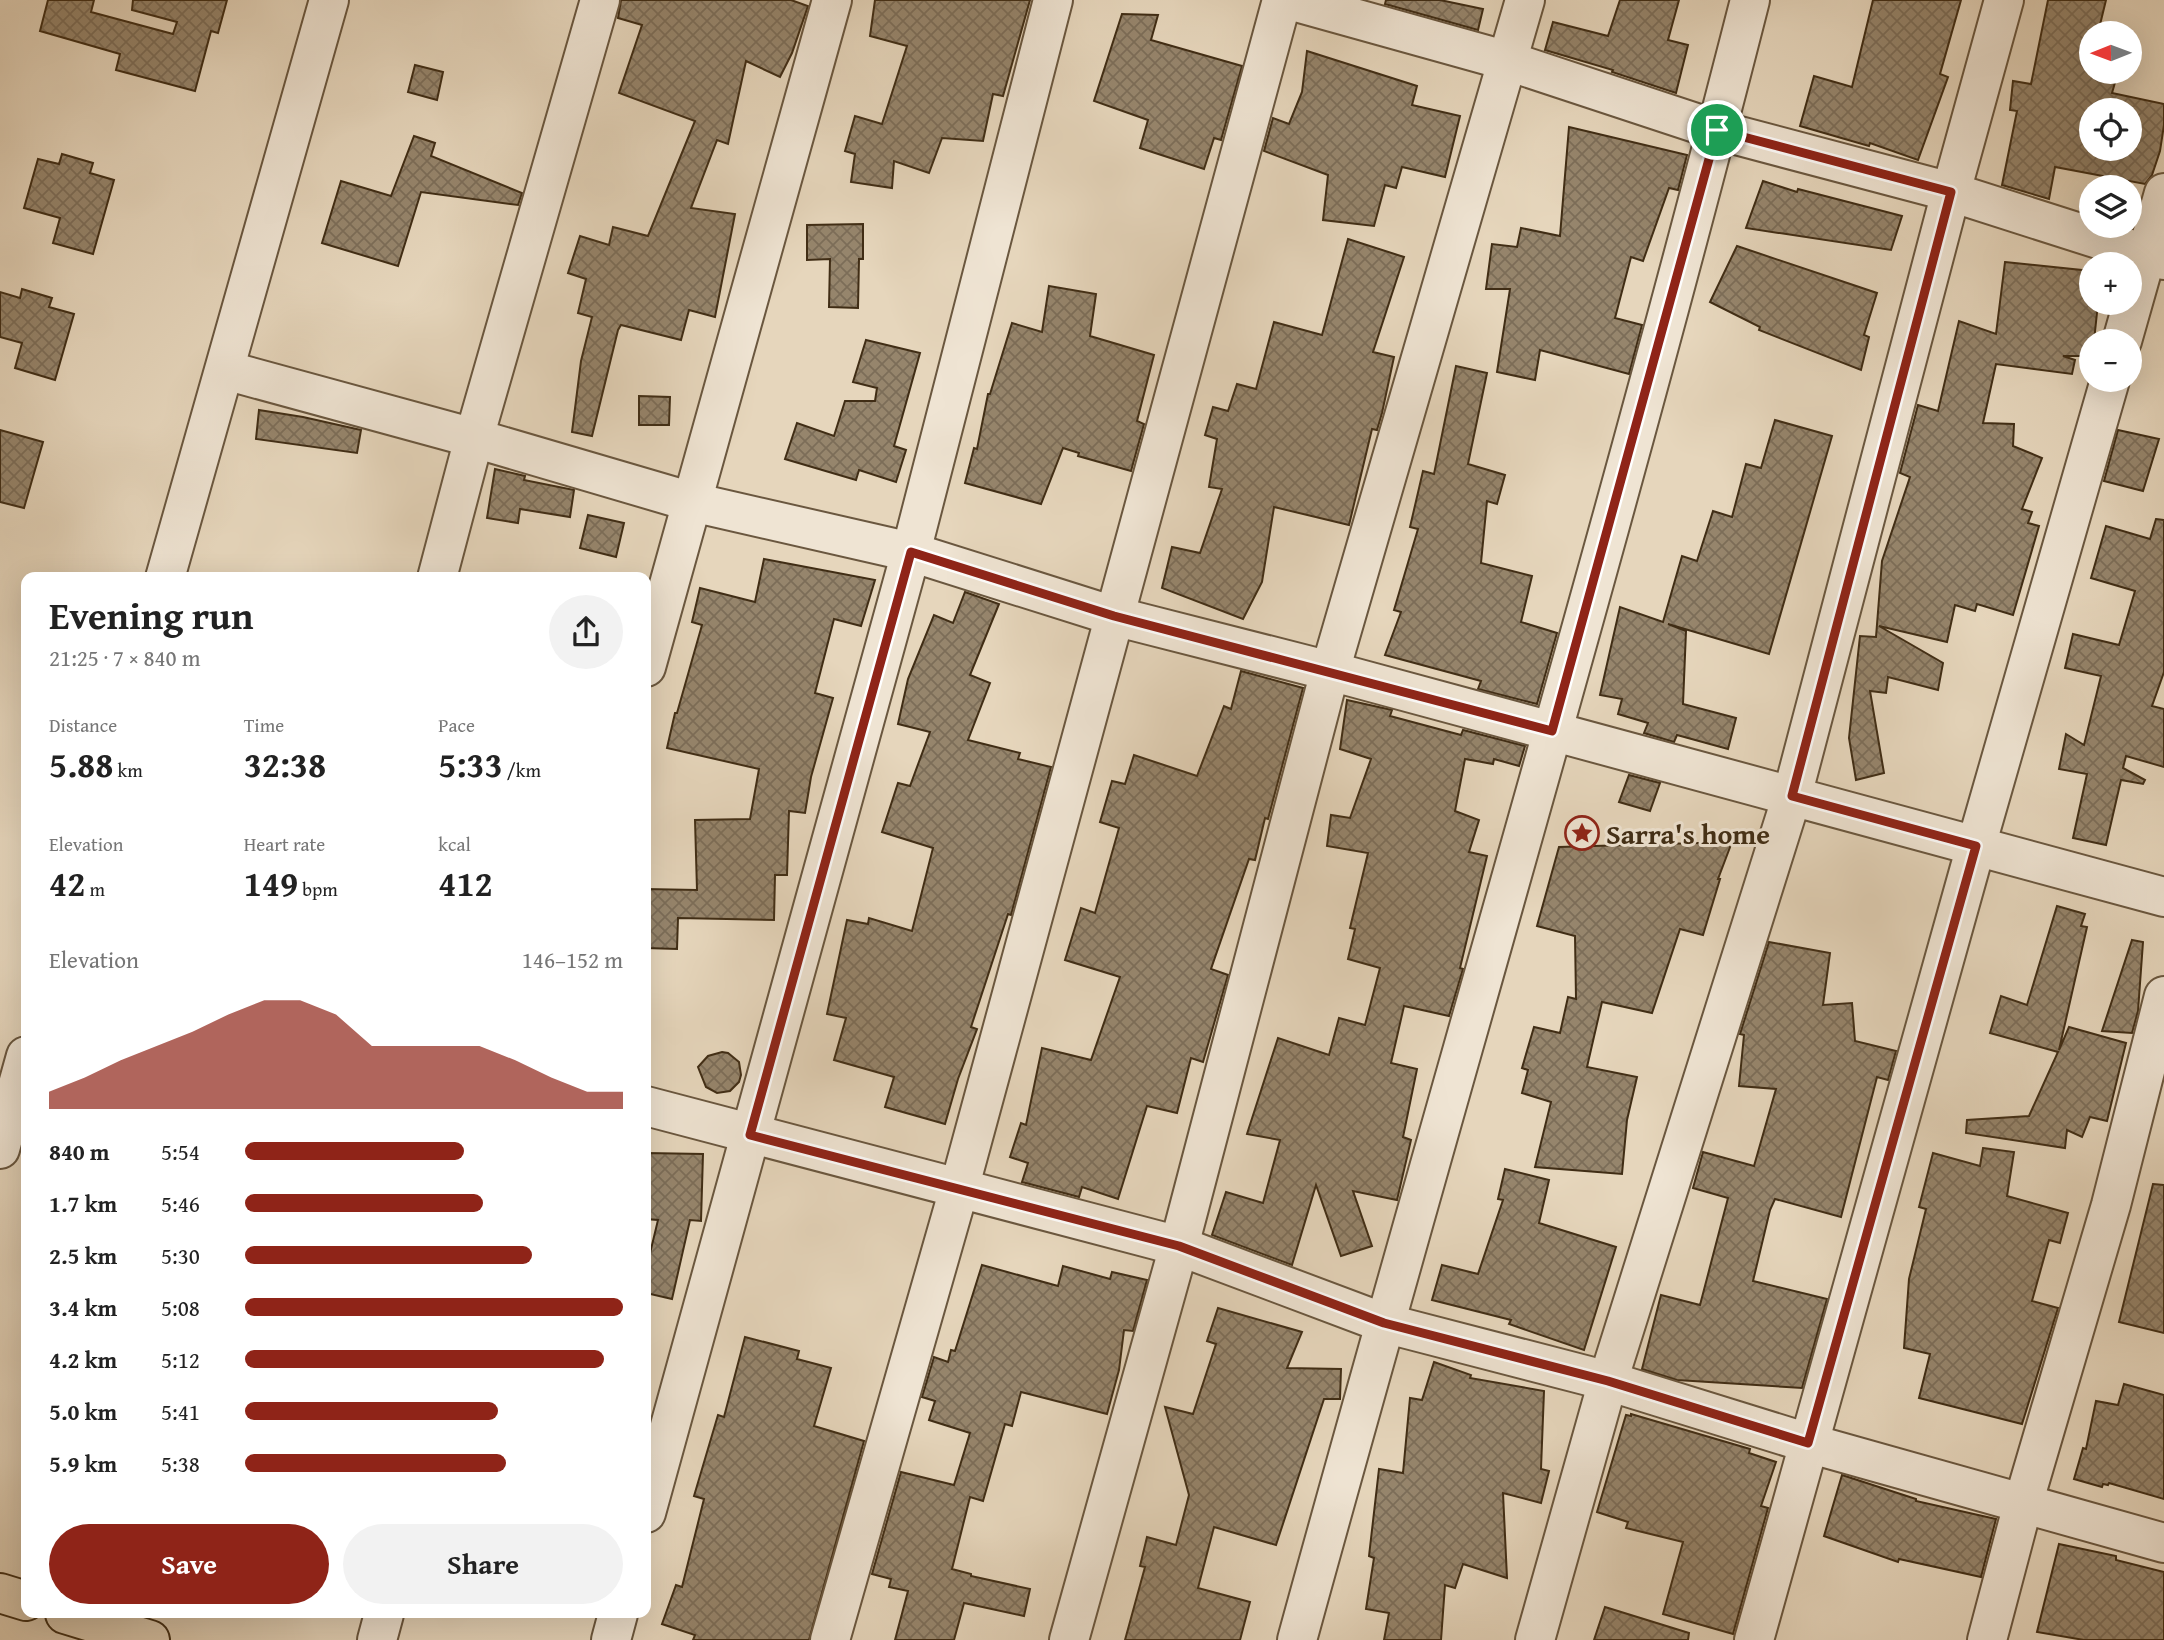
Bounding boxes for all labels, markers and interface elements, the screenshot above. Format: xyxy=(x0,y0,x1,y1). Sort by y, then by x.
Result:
north arrow xyxy=(2079,21,2142,84)
map controls xyxy=(2079,21,2142,392)
button: locate xyxy=(2079,98,2142,161)
pin xyxy=(1687,100,1747,160)
icon: arrive xyxy=(1698,111,1736,149)
button: layers xyxy=(2079,175,2142,238)
button: + xyxy=(2079,252,2142,315)
button: − xyxy=(2079,329,2142,392)
text: Evening run xyxy=(49,587,253,643)
button: share xyxy=(549,595,623,669)
text: 21:25 · 7 × 840 m xyxy=(49,641,201,674)
text: Distance xyxy=(49,711,117,739)
text: Time xyxy=(244,711,284,739)
text: Pace xyxy=(438,711,475,739)
text: 5.88 xyxy=(49,739,113,790)
text: 32:38 xyxy=(244,739,326,790)
text: 5:33 xyxy=(438,739,503,790)
text: km xyxy=(113,756,143,784)
text: /km xyxy=(503,756,541,784)
place label: Sarra's home xyxy=(1606,813,1770,854)
place icon: Sarra's home xyxy=(1563,814,1601,852)
text: Elevation xyxy=(49,830,123,858)
text: Heart rate xyxy=(244,830,325,858)
text: kcal xyxy=(438,830,471,858)
text: 42 xyxy=(49,858,85,909)
text: 149 xyxy=(244,858,298,909)
text: 412 xyxy=(438,858,493,909)
text: m xyxy=(85,875,105,903)
text: bpm xyxy=(298,875,338,903)
text: Elevation xyxy=(49,943,139,976)
text: 146–152 m xyxy=(522,943,623,976)
text: 840 m xyxy=(49,1135,110,1168)
text: 5:54 xyxy=(161,1135,200,1168)
text: 1.7 km xyxy=(49,1187,117,1220)
text: 5:46 xyxy=(161,1187,200,1220)
text: 2.5 km xyxy=(49,1239,117,1272)
text: 5:30 xyxy=(161,1239,200,1272)
text: 3.4 km xyxy=(49,1291,117,1324)
text: 5:08 xyxy=(161,1291,200,1324)
text: 4.2 km xyxy=(49,1343,117,1376)
text: 5:12 xyxy=(161,1343,200,1376)
text: 5.0 km xyxy=(49,1395,117,1428)
text: 5:41 xyxy=(161,1395,200,1428)
text: 5.9 km xyxy=(49,1447,117,1480)
text: 5:38 xyxy=(161,1447,200,1480)
button: Save xyxy=(49,1524,329,1604)
button: Share xyxy=(343,1524,623,1604)

